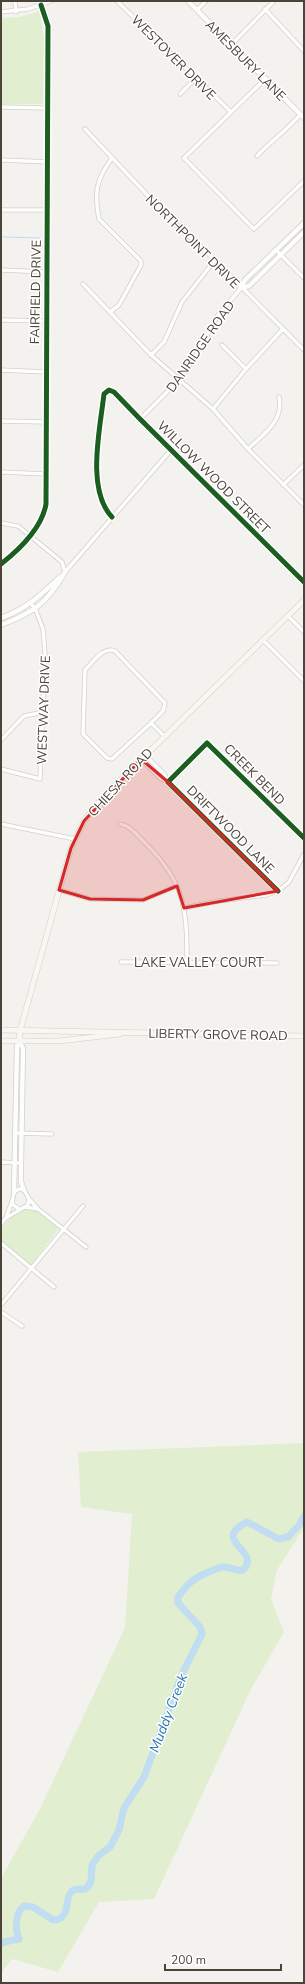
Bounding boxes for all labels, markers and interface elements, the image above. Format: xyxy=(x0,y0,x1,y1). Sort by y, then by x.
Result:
street label: WESTOVER DRIVE xyxy=(127,11,220,104)
street label: AMESBURY LANE xyxy=(201,16,290,105)
street label: NORTHPOINT DRIVE xyxy=(141,191,243,293)
street label: FAIRFIELD DRIVE xyxy=(26,240,46,344)
street label: DANRIDGE ROAD xyxy=(162,297,239,396)
street label: WILLOW WOOD STREET xyxy=(153,417,274,538)
street label: WESTWAY DRIVE xyxy=(33,655,55,765)
street label: CREEK BEND xyxy=(220,740,289,809)
street label: CHIESA ROAD xyxy=(84,744,157,821)
street label: DRIFTWOOD LANE xyxy=(182,782,278,878)
street label: LAKE VALLEY COURT xyxy=(134,954,264,972)
street label: LIBERTY GROVE ROAD xyxy=(148,1025,288,1045)
water label: Muddy Creek xyxy=(145,1670,193,1755)
scale bar xyxy=(165,1946,281,1972)
text: 200 m xyxy=(171,1952,206,1968)

